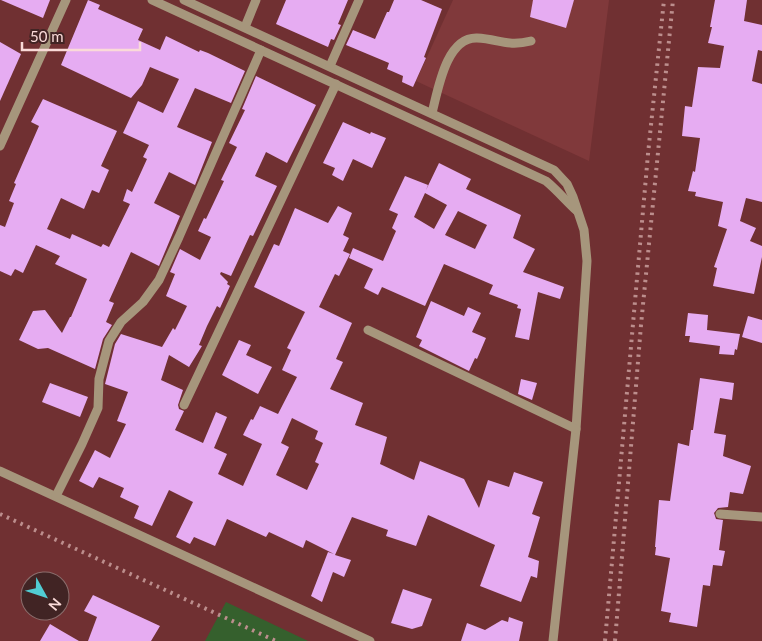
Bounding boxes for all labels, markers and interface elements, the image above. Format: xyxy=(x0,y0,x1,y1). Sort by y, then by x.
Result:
scale bar xyxy=(22,20,140,52)
text: 50 m xyxy=(30,27,64,45)
north arrow xyxy=(20,571,70,621)
text: N xyxy=(45,595,65,614)

